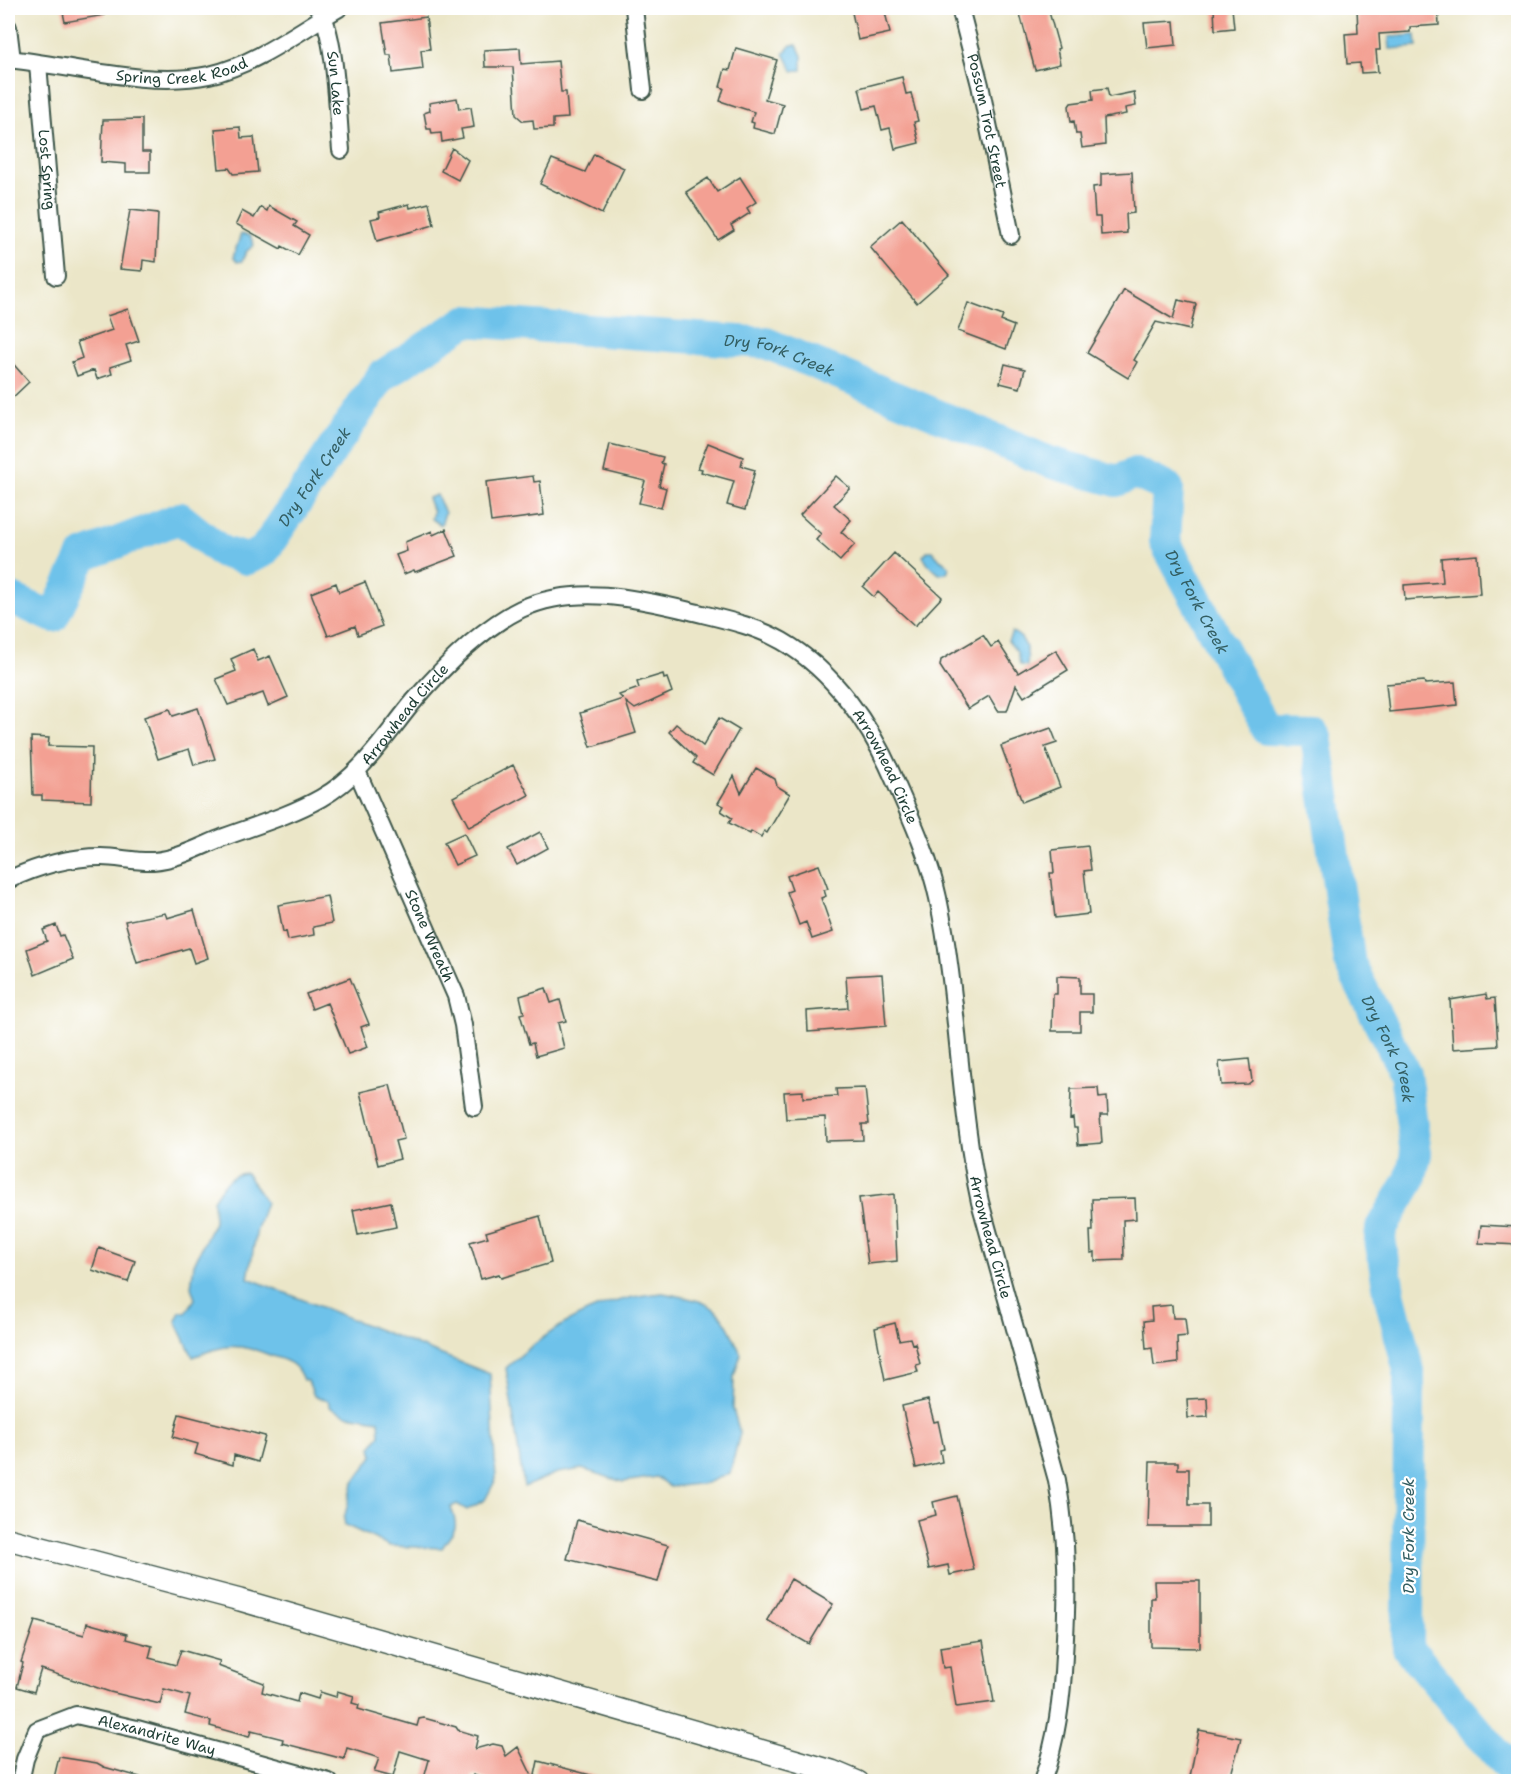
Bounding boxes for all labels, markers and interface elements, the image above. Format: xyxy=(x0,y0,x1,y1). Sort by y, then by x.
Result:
street label: Sun Lake xyxy=(322,49,349,116)
street label: Possum Trot Street xyxy=(962,51,1011,190)
street label: Spring Creek Road xyxy=(115,53,251,89)
street label: Lost Spring xyxy=(34,128,60,211)
water label: Dry Fork Creek xyxy=(723,329,838,381)
water label: Dry Fork Creek xyxy=(273,423,355,530)
water label: Dry Fork Creek xyxy=(1160,546,1234,658)
street label: Arrowhead Circle xyxy=(357,659,453,769)
street label: Arrowhead Circle xyxy=(848,705,922,827)
street label: Stone Wreath xyxy=(400,886,459,985)
water label: Dry Fork Creek xyxy=(1357,991,1419,1104)
street label: Arrowhead Circle xyxy=(965,1174,1016,1301)
water label: Dry Fork Creek xyxy=(1398,1478,1419,1594)
street label: Alexandrite Way xyxy=(96,1710,218,1760)

